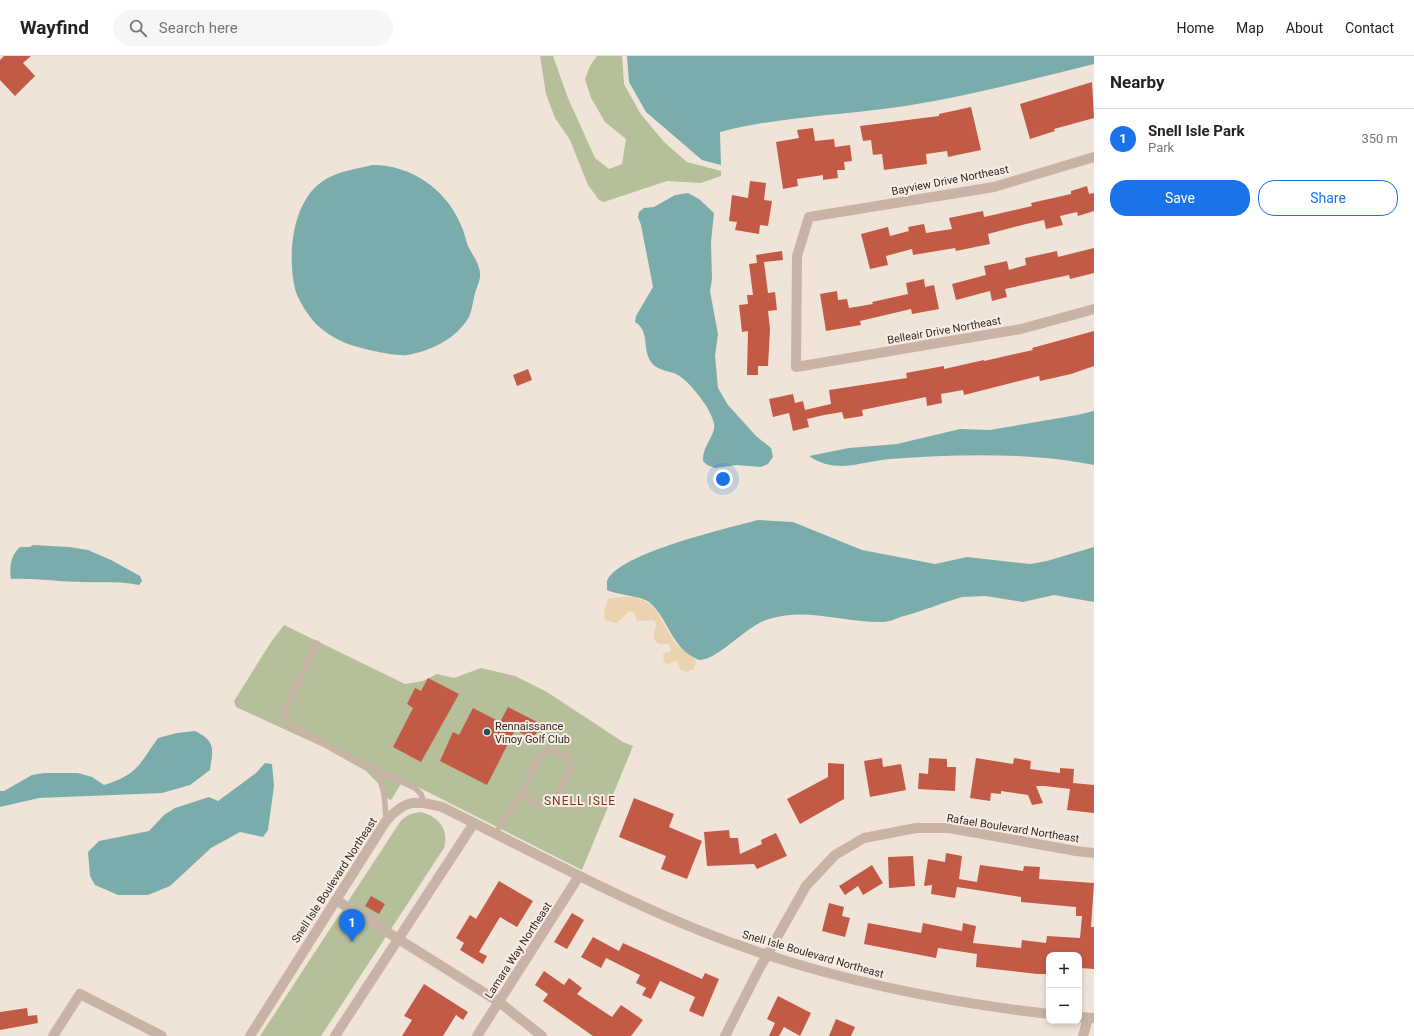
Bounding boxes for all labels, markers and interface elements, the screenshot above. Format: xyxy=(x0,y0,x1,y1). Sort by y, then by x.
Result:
search box xyxy=(113,10,393,46)
text: Wayfind xyxy=(20,16,89,39)
icon: search xyxy=(127,17,149,39)
text: Search here xyxy=(159,19,238,37)
text: Home xyxy=(1176,20,1214,36)
text: Map xyxy=(1236,20,1264,36)
text: About xyxy=(1286,20,1323,36)
text: Contact xyxy=(1345,20,1394,36)
text: Nearby xyxy=(1110,72,1165,92)
text: Snell Isle Park xyxy=(1148,122,1244,140)
text: 1 xyxy=(1119,131,1127,146)
text: 350 m xyxy=(1361,131,1398,146)
text: Park xyxy=(1148,140,1174,155)
street label: Bayview Drive Northeast xyxy=(890,163,1010,198)
button: Save xyxy=(1110,180,1250,216)
button: Share xyxy=(1258,180,1398,216)
street label: Belleair Drive Northeast xyxy=(886,314,1002,347)
your location xyxy=(713,469,733,489)
place label: Rennaissance Vinoy Golf Club xyxy=(495,720,570,746)
marker: Rennaissance Vinoy Golf Club xyxy=(482,727,492,737)
district label: SNELL ISLE xyxy=(544,794,616,808)
street label: Rafael Boulevard Northeast xyxy=(946,812,1081,845)
street label: Snell Isle Boulevard Northeast xyxy=(289,815,380,945)
street label: Lamara Way Northeast xyxy=(482,899,555,1001)
pin: 1 xyxy=(339,909,365,942)
street label: Snell Isle Boulevard Northeast xyxy=(741,928,886,981)
map controls xyxy=(1046,952,1082,1024)
button: + xyxy=(1046,952,1082,988)
button: − xyxy=(1046,988,1082,1024)

